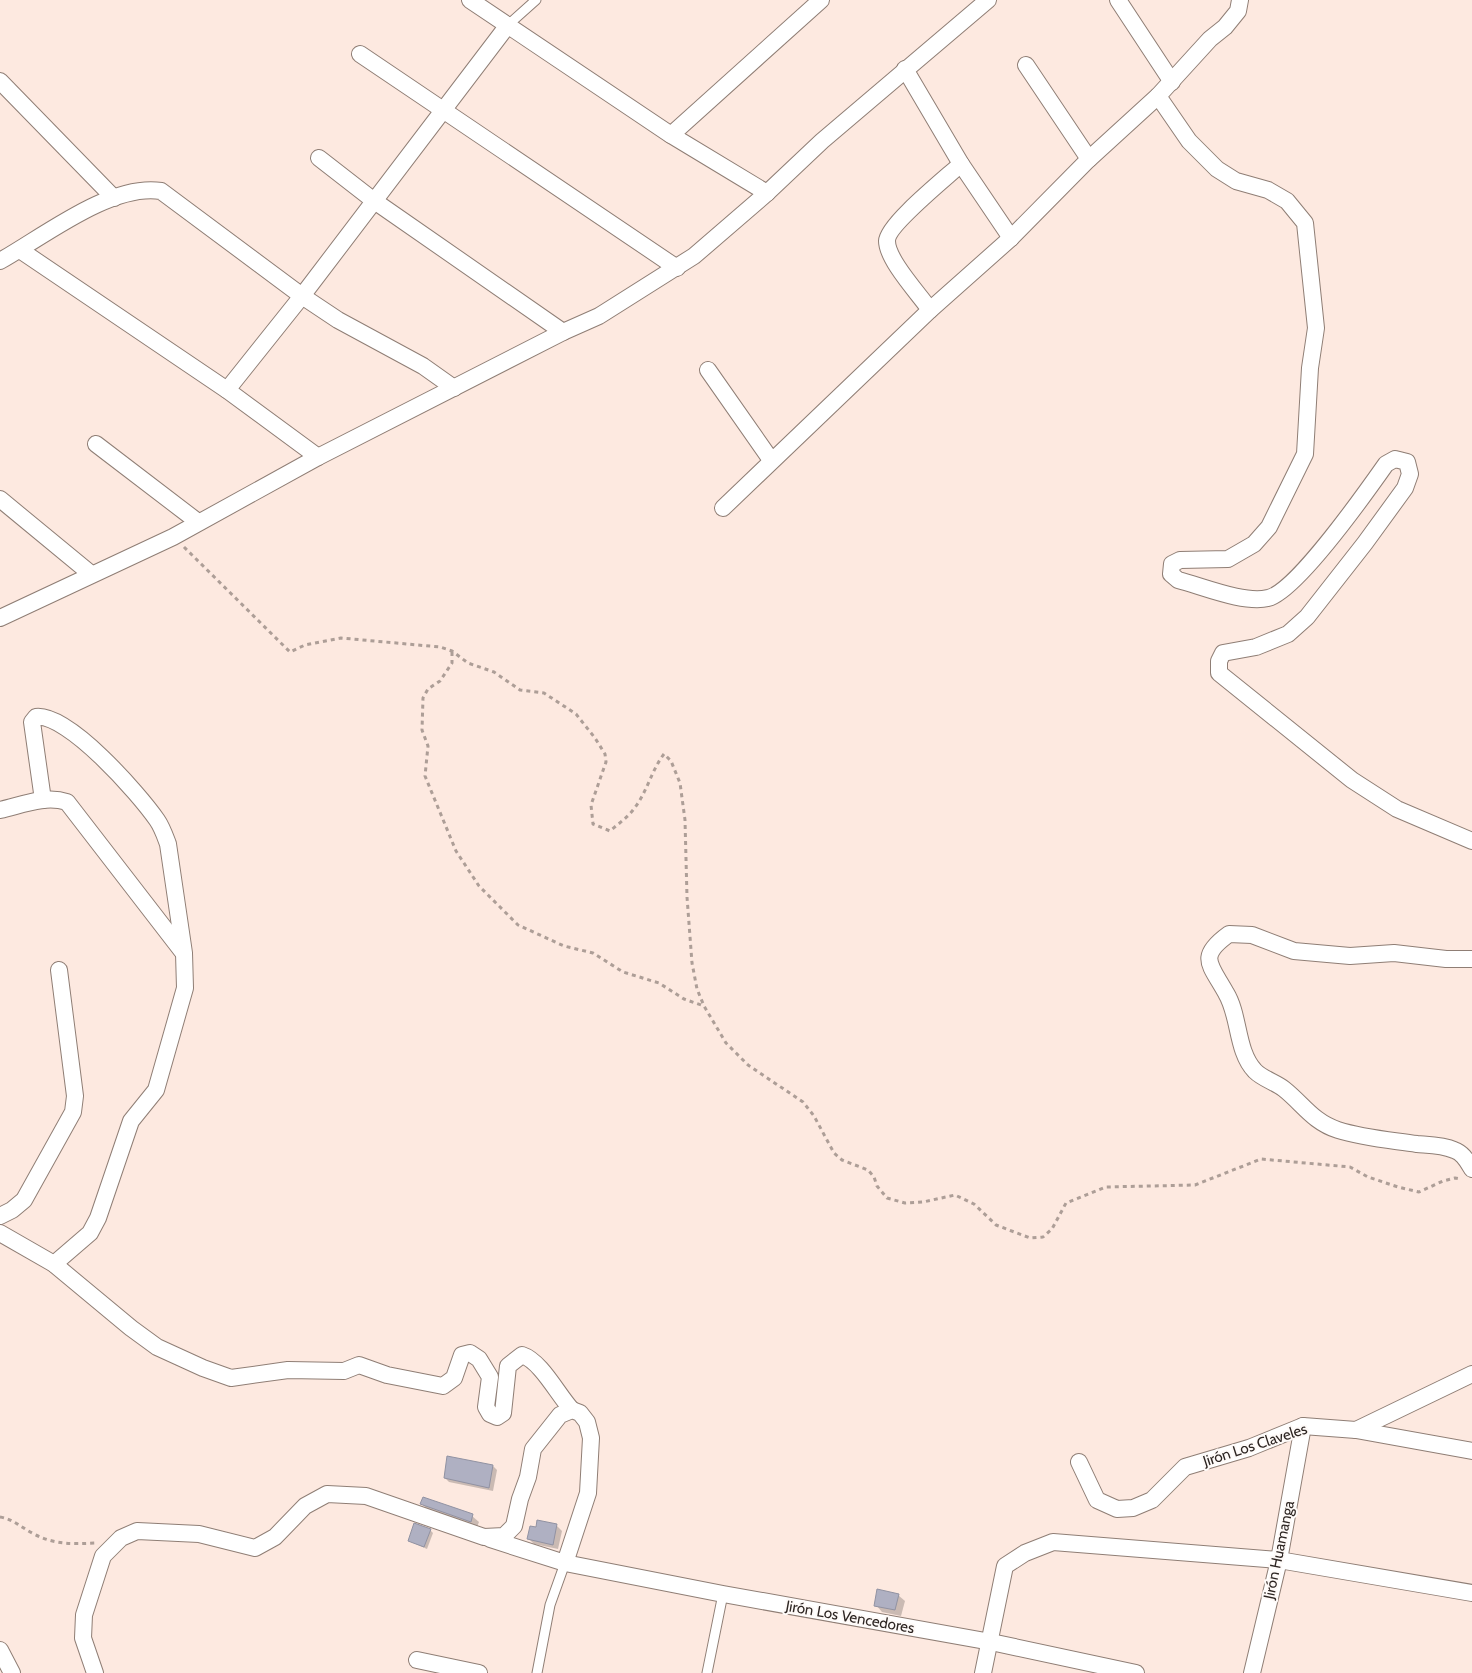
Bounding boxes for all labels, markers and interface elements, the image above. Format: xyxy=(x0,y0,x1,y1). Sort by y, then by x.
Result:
street label: Jirón Los Claveles xyxy=(1200,1420,1309,1471)
street label: Jirón Huamanga xyxy=(1260,1498,1298,1602)
street label: Jirón Los Vencedores xyxy=(783,1597,916,1637)

